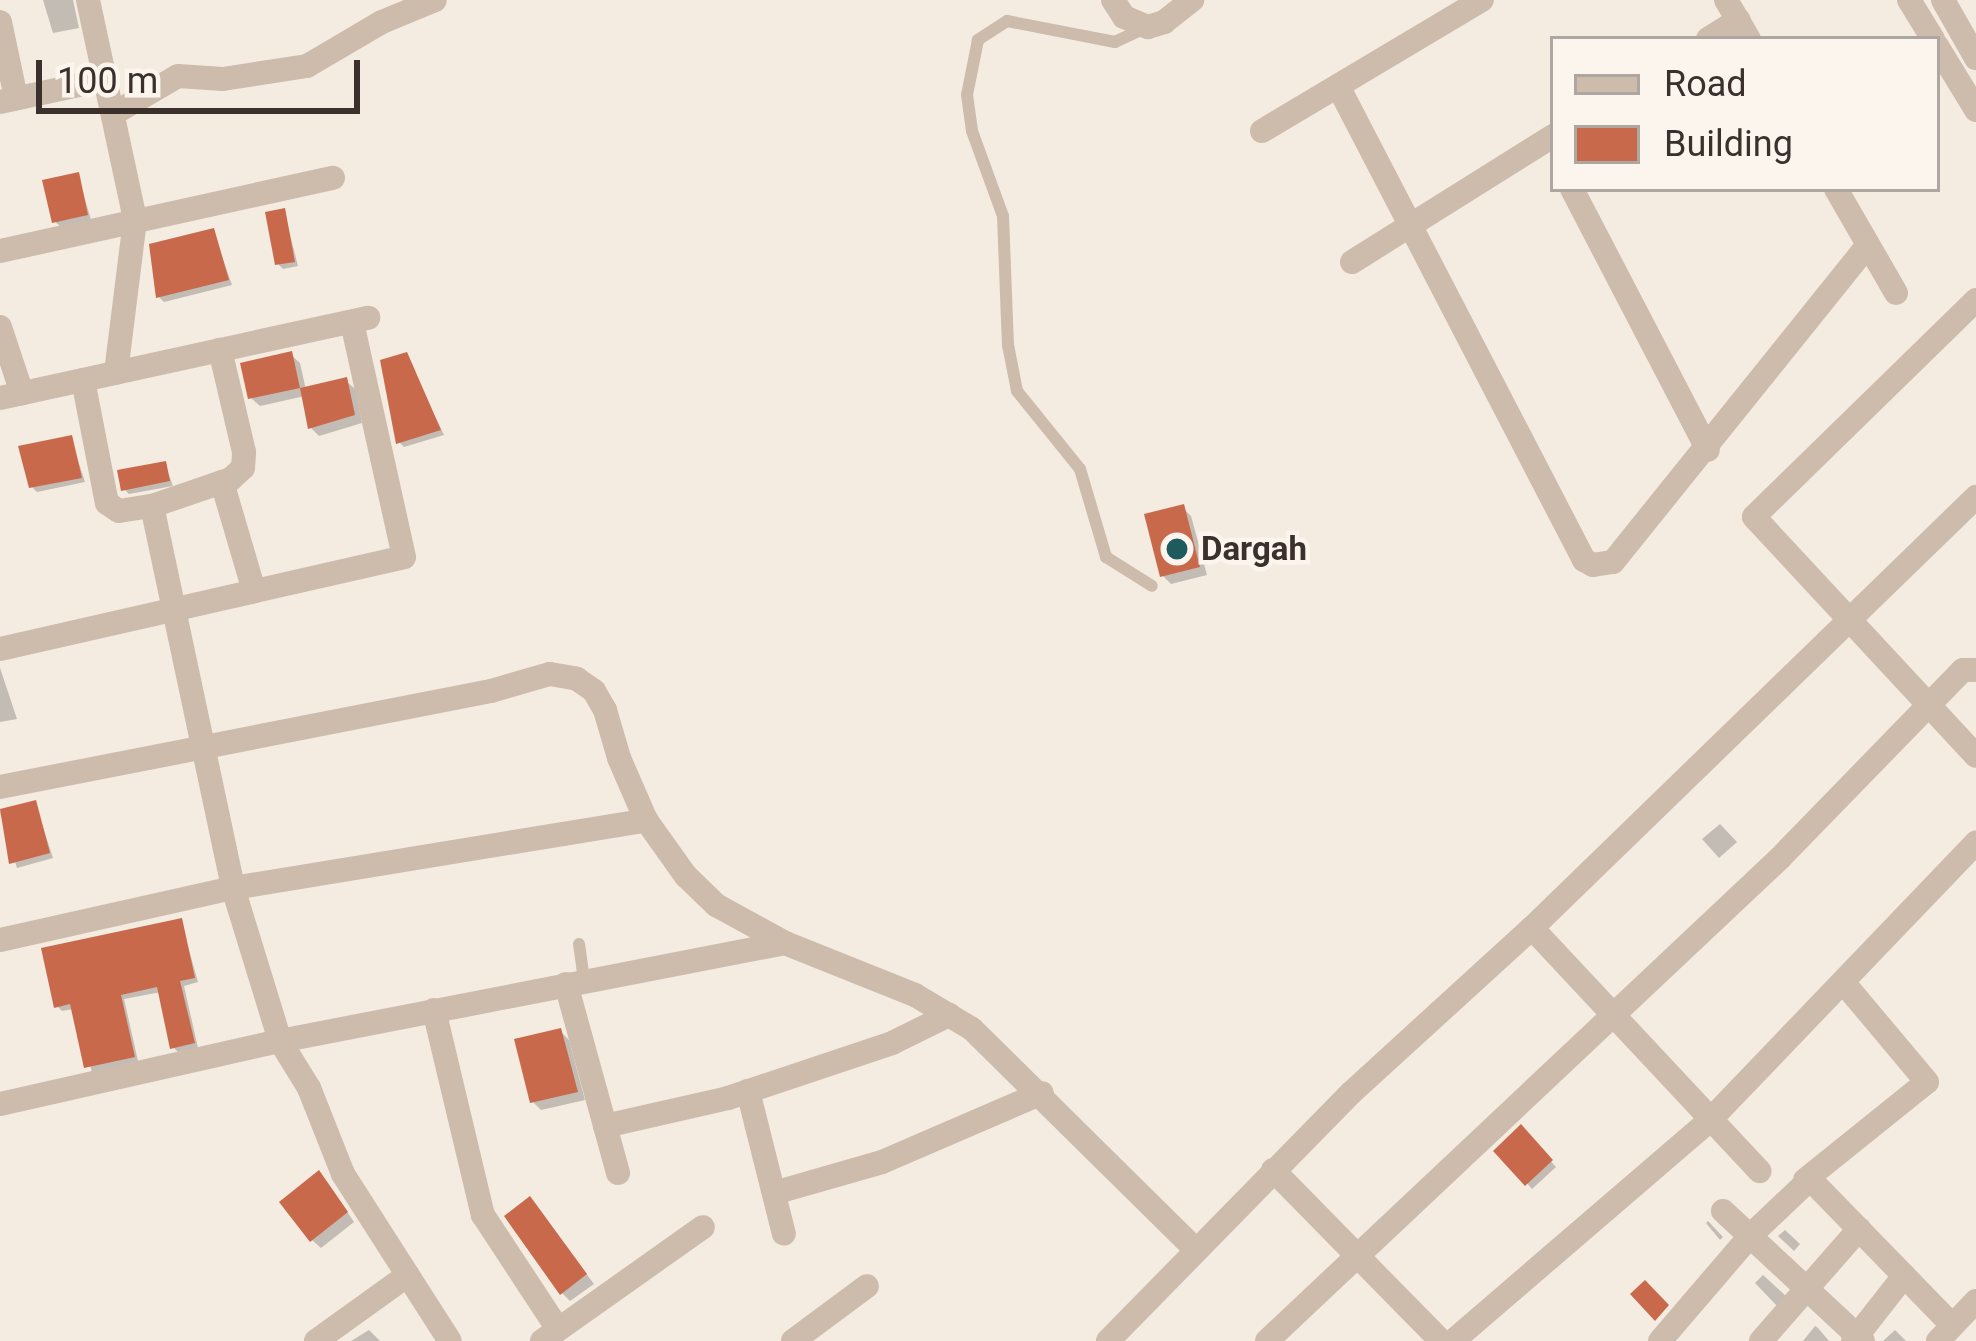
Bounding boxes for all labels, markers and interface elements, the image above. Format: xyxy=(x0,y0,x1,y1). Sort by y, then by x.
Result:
scale bar xyxy=(42,36,366,110)
legend xyxy=(1550,36,1940,192)
text: 100 m xyxy=(57,60,158,102)
text: Road xyxy=(1664,63,1747,105)
text: Building xyxy=(1664,123,1793,165)
place label: Dargah xyxy=(1201,529,1307,569)
marker: Dargah xyxy=(1164,536,1190,562)

